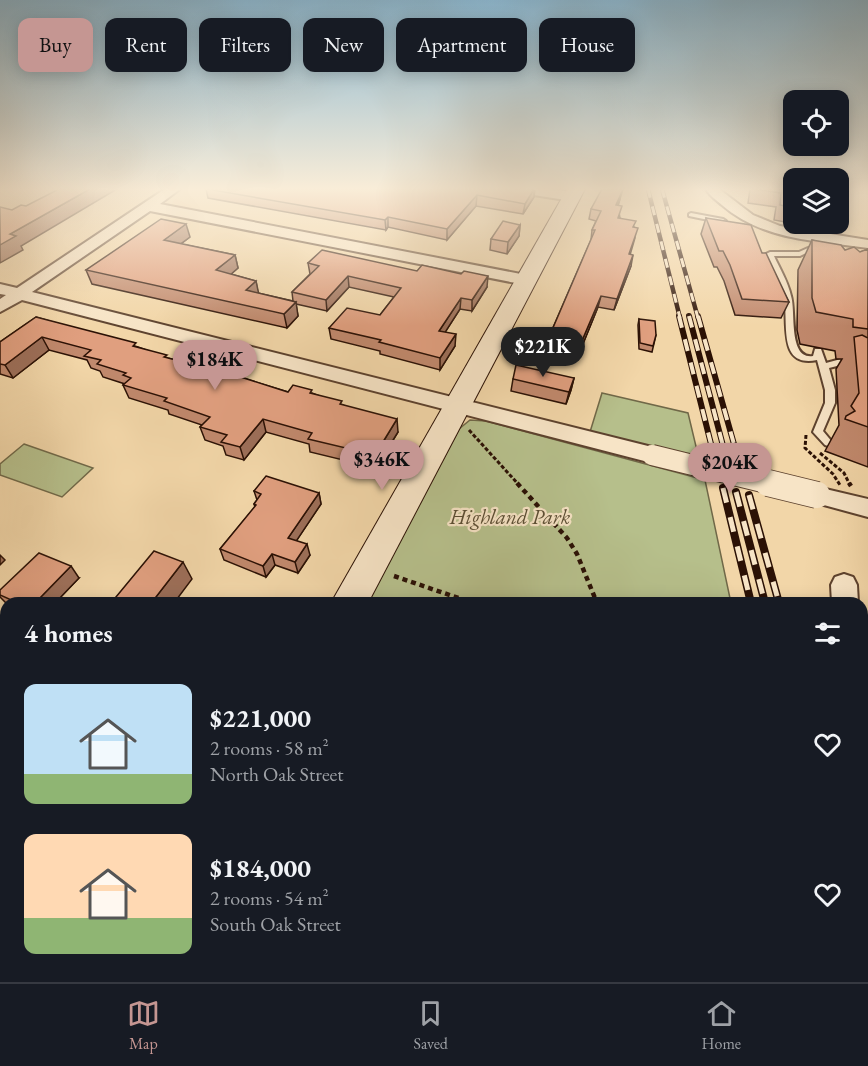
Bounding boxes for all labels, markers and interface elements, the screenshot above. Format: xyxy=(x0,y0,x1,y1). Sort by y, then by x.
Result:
chip: Buy xyxy=(18,18,93,72)
chip: Rent xyxy=(105,18,187,72)
chip: Filters xyxy=(199,18,291,72)
chip: New xyxy=(303,18,384,72)
chip: Apartment xyxy=(396,18,527,72)
chip: House xyxy=(539,18,635,72)
map controls xyxy=(783,90,849,234)
button: locate xyxy=(783,90,849,156)
button: layers xyxy=(783,168,849,234)
pin: $221K xyxy=(501,327,585,378)
text: $221K xyxy=(515,333,571,359)
pin: $184K xyxy=(173,340,257,391)
text: $184K xyxy=(187,346,243,372)
pin: $346K xyxy=(340,440,424,491)
pin: $204K xyxy=(688,443,772,494)
text: $346K xyxy=(354,446,410,472)
text: $204K xyxy=(702,449,758,475)
park label: Highland Park xyxy=(449,503,571,530)
text: 4 homes xyxy=(24,616,113,650)
icon: filters xyxy=(811,617,844,650)
text: $221,000 xyxy=(210,701,311,735)
icon: home xyxy=(72,708,144,780)
icon: heart xyxy=(811,728,844,761)
text: 2 rooms · 58 m² xyxy=(210,735,329,761)
text: North Oak Street xyxy=(210,761,344,787)
text: $184,000 xyxy=(210,851,311,885)
icon: home xyxy=(72,858,144,930)
icon: heart xyxy=(811,878,844,911)
text: 2 rooms · 54 m² xyxy=(210,885,329,911)
text: South Oak Street xyxy=(210,911,341,937)
tab: Map xyxy=(127,997,160,1054)
tab: Saved xyxy=(414,997,448,1054)
tab: Home xyxy=(702,997,741,1054)

